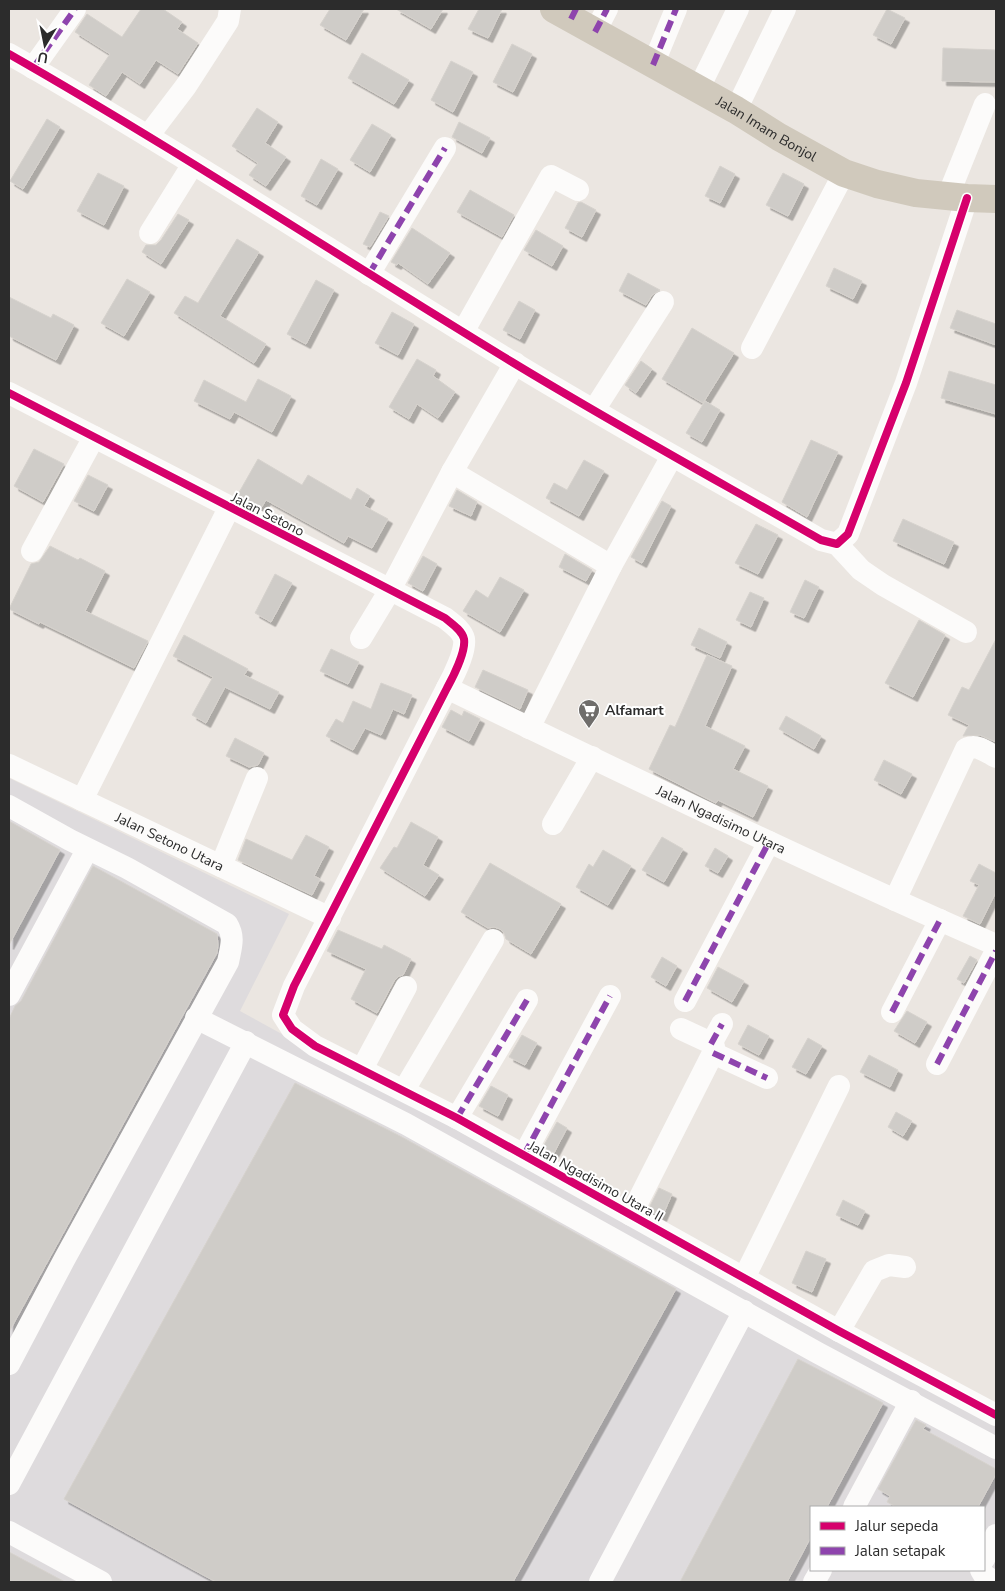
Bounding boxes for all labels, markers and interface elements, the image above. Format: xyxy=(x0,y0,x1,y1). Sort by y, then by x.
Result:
north arrow xyxy=(20,20,70,70)
text: U xyxy=(36,47,50,68)
street label: Jalan Imam Bonjol xyxy=(712,91,821,167)
street label: Jalan Setono xyxy=(227,487,308,541)
supermarket icon: Alfamart xyxy=(577,698,601,729)
place label: Alfamart xyxy=(605,701,664,720)
street label: Jalan Ngadisimo Utara xyxy=(652,781,789,858)
street label: Jalan Setono Utara xyxy=(111,808,227,876)
street label: Jalan Ngadisimo Utara II xyxy=(524,1136,667,1226)
legend xyxy=(810,1506,985,1571)
text: Jalur sepeda xyxy=(854,1516,939,1536)
text: Jalan setapak xyxy=(854,1541,946,1561)

